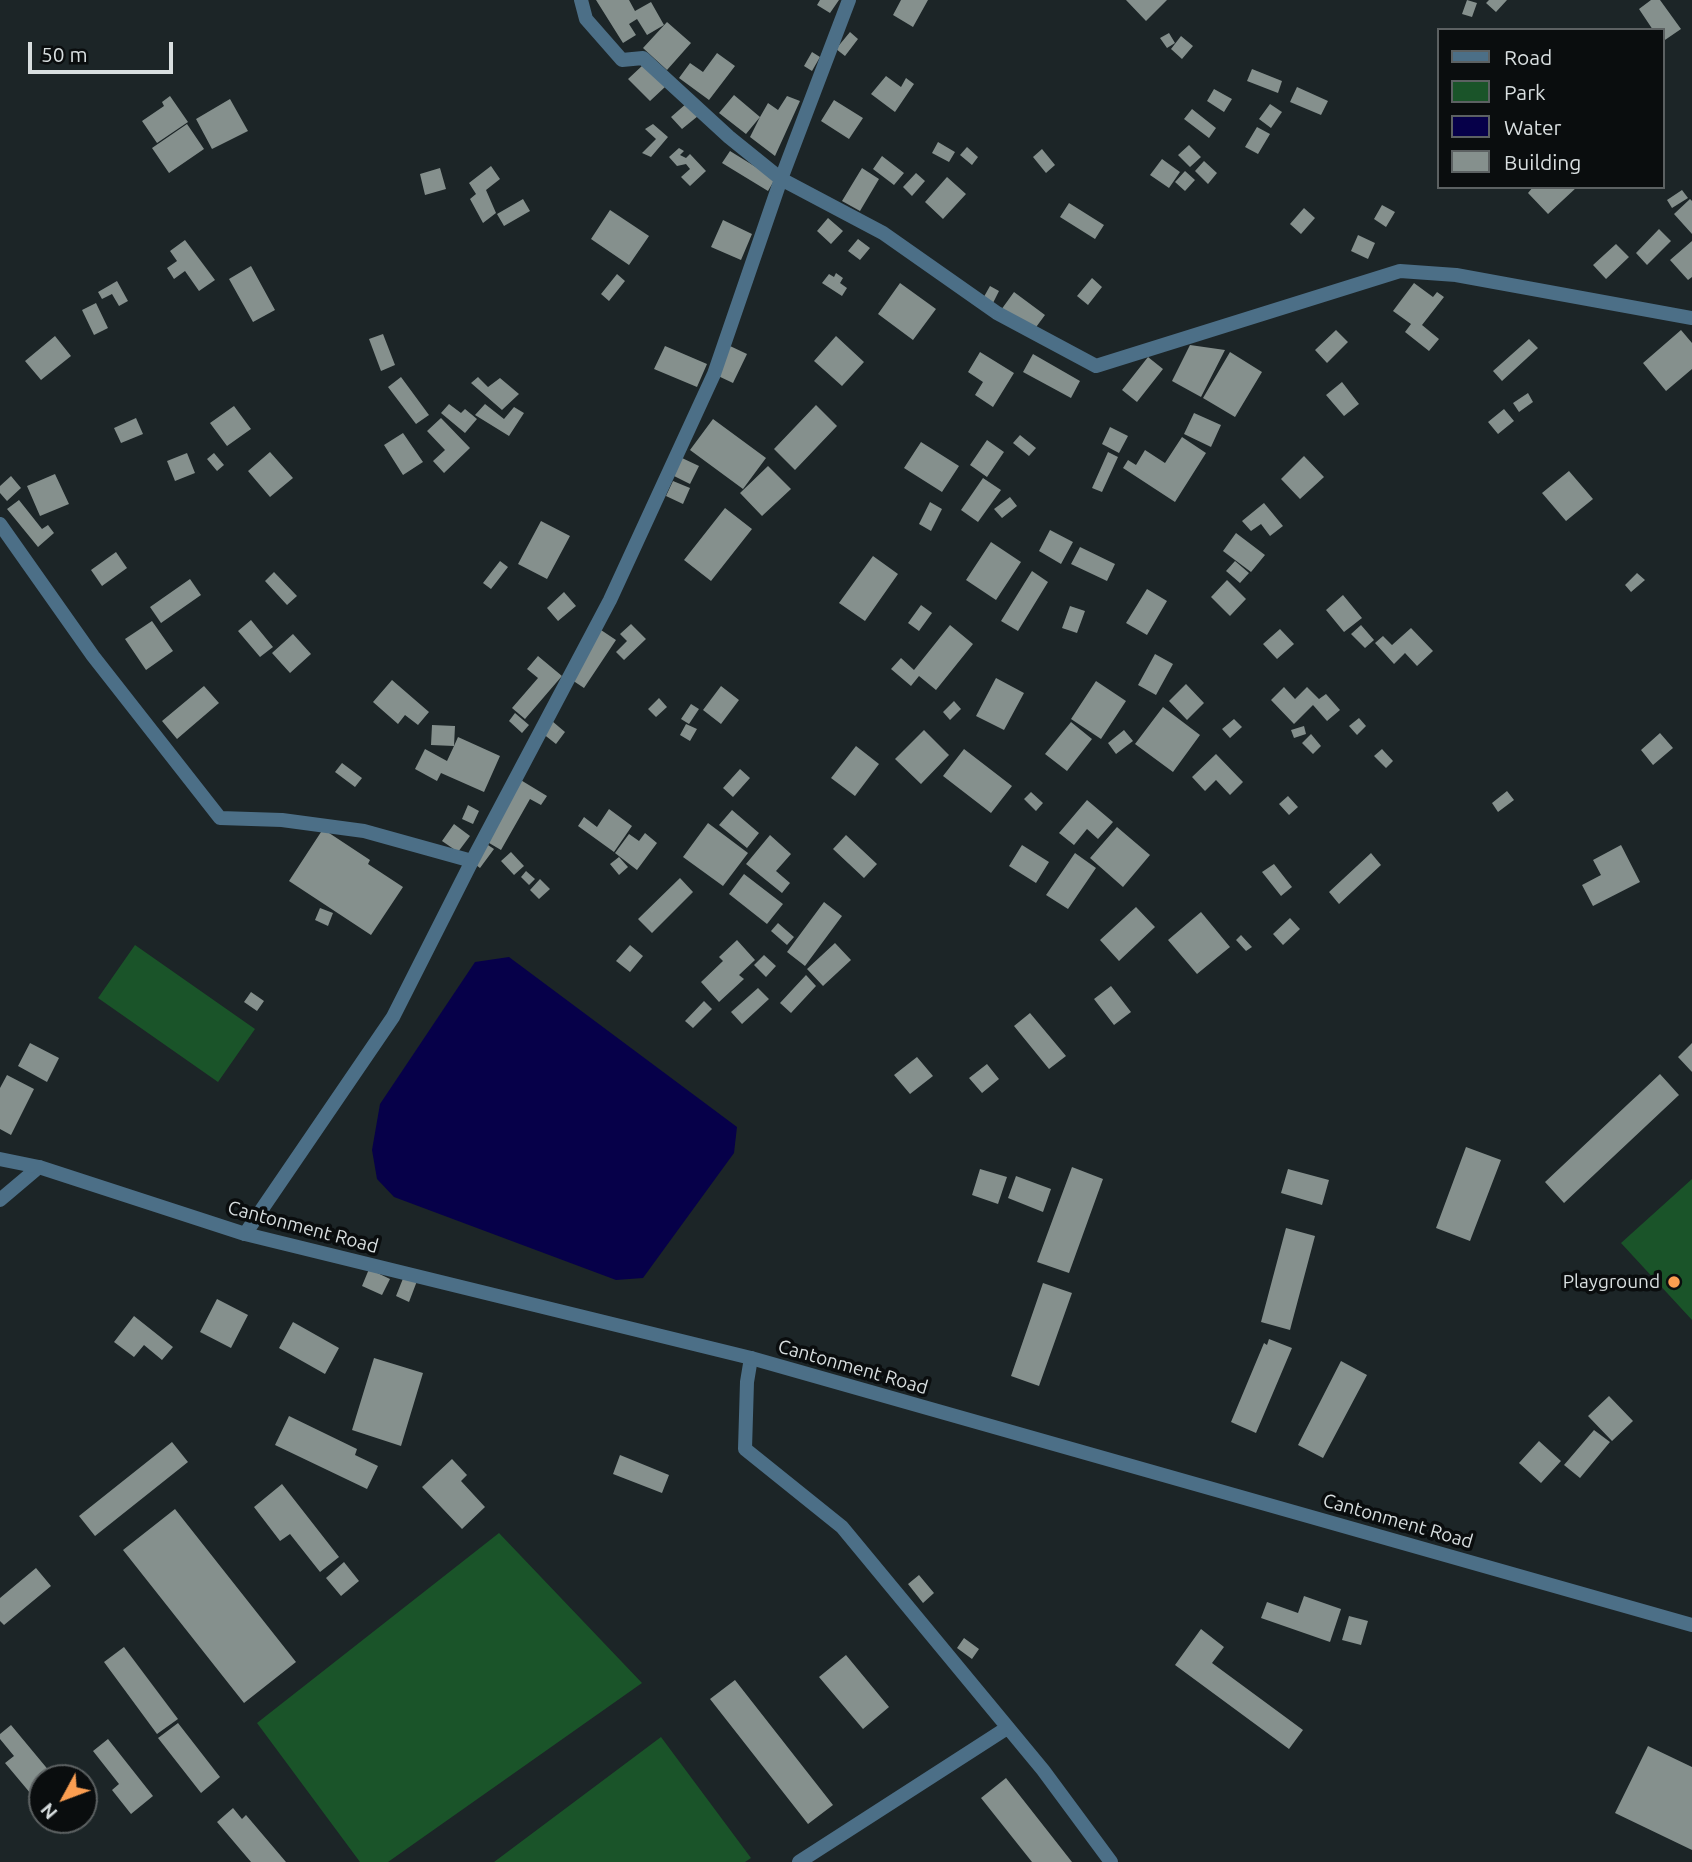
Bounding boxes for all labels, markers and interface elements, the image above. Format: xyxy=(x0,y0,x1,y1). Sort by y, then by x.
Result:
scale bar xyxy=(32,28,177,72)
legend xyxy=(1436,28,1664,189)
text: 50 m xyxy=(41,42,88,66)
text: Road xyxy=(1504,45,1552,69)
text: Park xyxy=(1504,80,1546,104)
text: Water xyxy=(1504,115,1562,139)
text: Building xyxy=(1504,150,1581,174)
street label: Cantonment Road xyxy=(225,1196,381,1258)
place label: Playground xyxy=(1563,1271,1660,1293)
marker: Playground xyxy=(1666,1274,1682,1290)
street label: Cantonment Road xyxy=(775,1335,931,1399)
street label: Cantonment Road xyxy=(1320,1489,1476,1553)
north arrow xyxy=(28,1764,98,1834)
text: N xyxy=(36,1799,62,1824)

